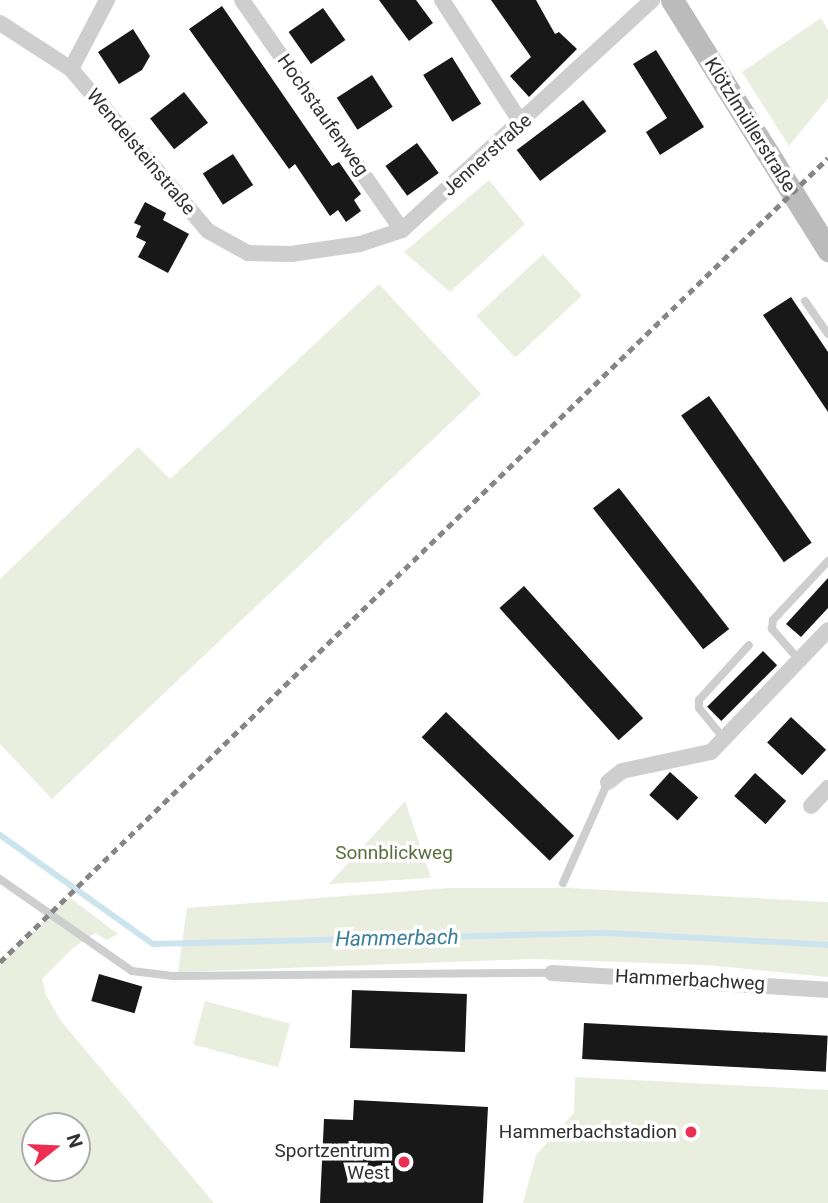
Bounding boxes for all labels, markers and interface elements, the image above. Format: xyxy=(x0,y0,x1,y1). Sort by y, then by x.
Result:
street label: Hochstaufenweg xyxy=(272,50,374,180)
street label: Klötzlmüllerstraße xyxy=(699,54,801,196)
street label: Wendelsteinstraße xyxy=(82,84,200,220)
street label: Jennerstraße xyxy=(438,109,536,201)
park label: Sonnblickweg xyxy=(335,842,453,864)
water label: Hammerbach xyxy=(335,924,459,952)
street label: Hammerbachweg xyxy=(614,965,766,995)
north arrow xyxy=(21,1112,91,1182)
place label: Hammerbachstadion xyxy=(499,1121,677,1143)
marker: Hammerbachstadion xyxy=(683,1124,699,1140)
text: N xyxy=(62,1131,88,1151)
place label: Sportzentrum West xyxy=(274,1140,390,1184)
marker: Sportzentrum West xyxy=(396,1154,412,1170)

